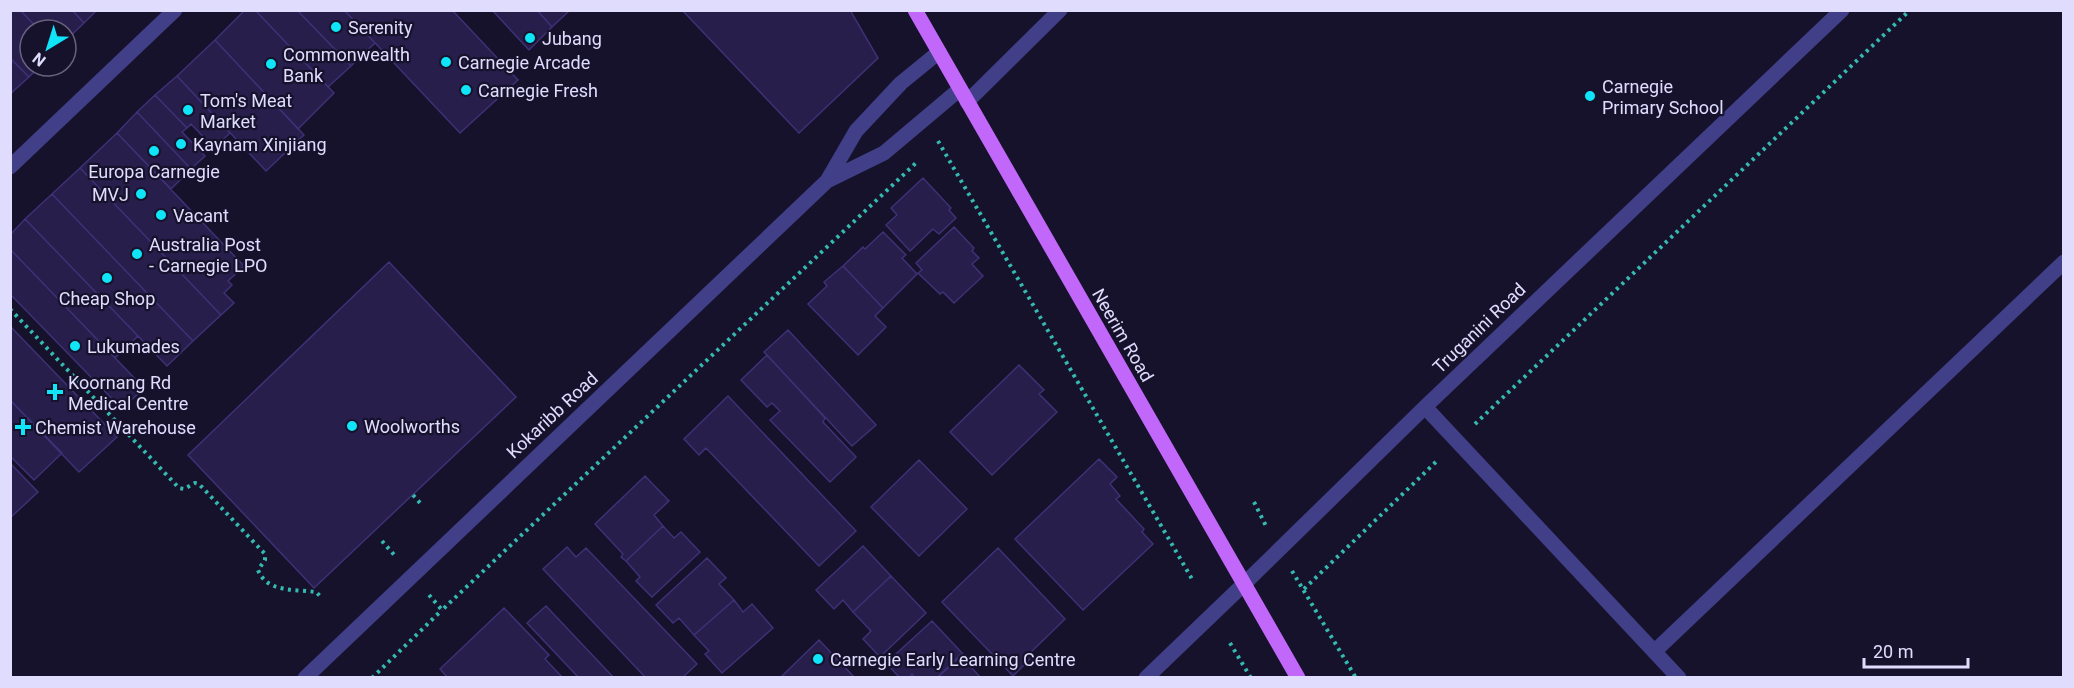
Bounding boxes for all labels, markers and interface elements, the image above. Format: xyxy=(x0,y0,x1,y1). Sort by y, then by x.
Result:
place label: Serenity xyxy=(348,17,413,38)
north arrow xyxy=(18,18,78,78)
marker: Serenity xyxy=(329,20,343,34)
place label: Jubang xyxy=(542,28,602,49)
marker: Jubang xyxy=(523,31,537,45)
place label: Commonwealth Bank xyxy=(283,44,410,86)
text: N xyxy=(29,48,49,70)
place label: Carnegie Arcade xyxy=(458,52,590,73)
marker: Carnegie Arcade xyxy=(439,55,453,69)
marker: Commonwealth Bank xyxy=(264,57,278,71)
place label: Carnegie Primary School xyxy=(1602,76,1724,118)
place label: Carnegie Fresh xyxy=(478,80,598,101)
marker: Carnegie Fresh xyxy=(459,83,473,97)
marker: Carnegie Primary School xyxy=(1583,89,1597,103)
place label: Tom's Meat Market xyxy=(200,90,292,132)
marker: Tom's Meat Market xyxy=(181,103,195,117)
place label: Kaynam Xinjiang xyxy=(193,134,327,155)
marker: Kaynam Xinjiang xyxy=(174,137,188,151)
marker: Europa Carnegie xyxy=(147,144,161,158)
place label: Europa Carnegie xyxy=(88,161,220,182)
place label: MVJ xyxy=(92,184,129,205)
marker: MVJ xyxy=(134,187,148,201)
place label: Vacant xyxy=(173,205,229,226)
marker: Vacant xyxy=(154,208,168,222)
place label: Australia Post - Carnegie LPO xyxy=(149,234,267,276)
marker: Australia Post - Carnegie LPO xyxy=(130,247,144,261)
marker: Cheap Shop xyxy=(100,271,114,285)
street label: Truganini Road xyxy=(1428,279,1530,377)
street label: Neerim Road xyxy=(1088,285,1158,385)
place label: Cheap Shop xyxy=(59,288,155,309)
place label: Lukumades xyxy=(87,336,180,357)
marker: Lukumades xyxy=(68,339,82,353)
street label: Kokaribb Road xyxy=(502,368,602,462)
place label: Koornang Rd Medical Centre xyxy=(68,372,188,414)
marker: Koornang Rd Medical Centre xyxy=(46,383,64,401)
place label: Woolworths xyxy=(364,416,460,437)
place label: Chemist Warehouse xyxy=(35,417,196,438)
marker: Woolworths xyxy=(345,419,359,433)
marker: Chemist Warehouse xyxy=(16,420,30,434)
scale bar xyxy=(1864,631,1968,669)
text: 20 m xyxy=(1873,641,1913,662)
place label: Carnegie Early Learning Centre xyxy=(830,649,1076,670)
marker: Carnegie Early Learning Centre xyxy=(811,652,825,666)

